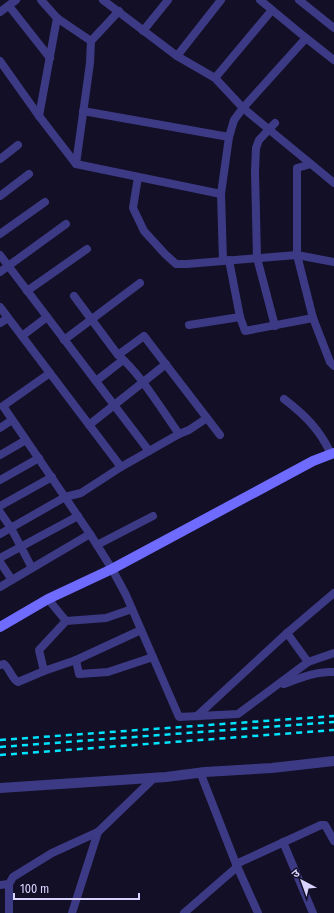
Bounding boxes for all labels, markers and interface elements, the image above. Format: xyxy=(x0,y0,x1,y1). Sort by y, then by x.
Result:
north arrow xyxy=(282,861,322,901)
text: उ xyxy=(289,866,303,881)
scale bar xyxy=(14,875,139,901)
text: 100 m xyxy=(20,882,49,896)

